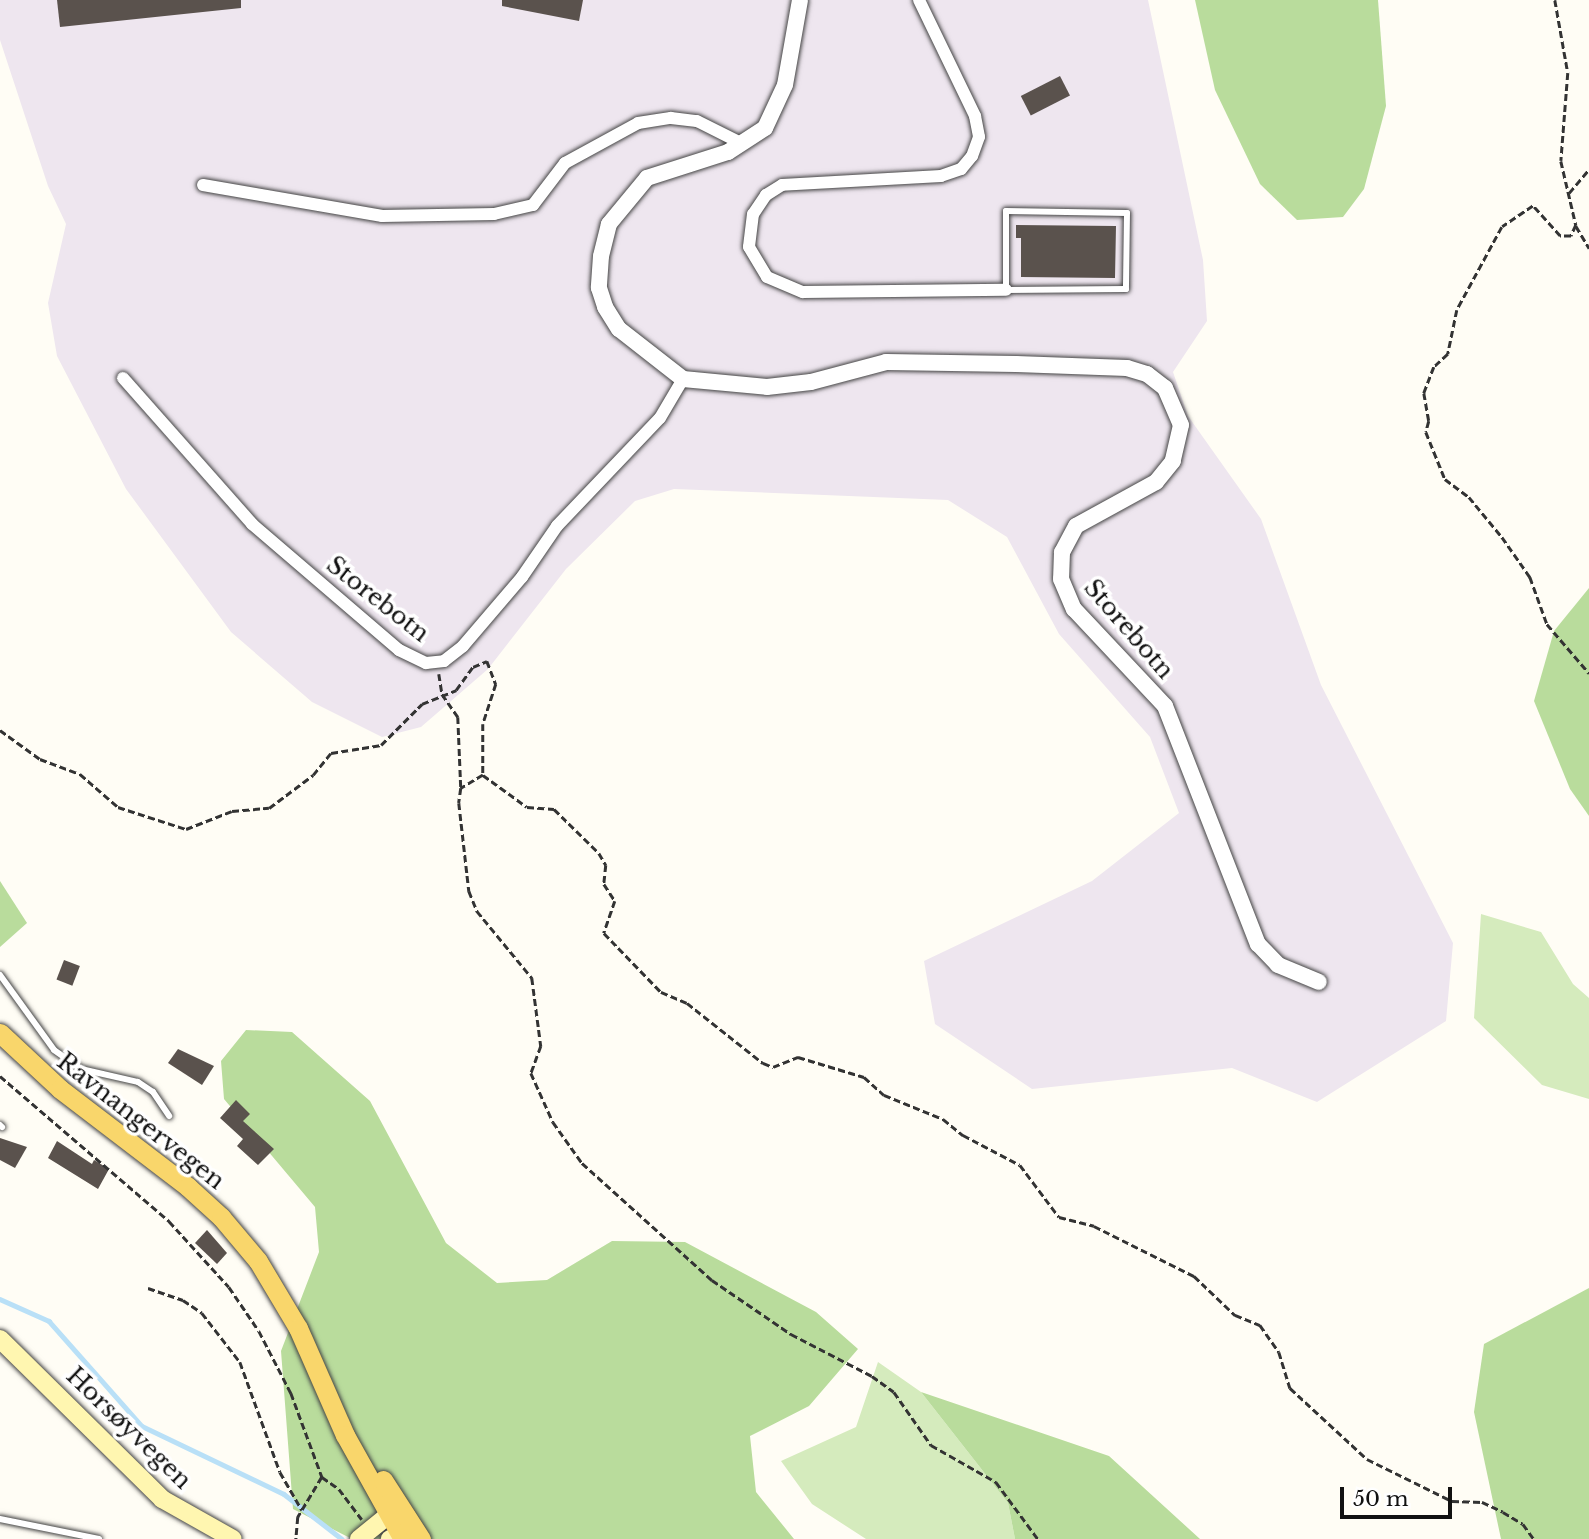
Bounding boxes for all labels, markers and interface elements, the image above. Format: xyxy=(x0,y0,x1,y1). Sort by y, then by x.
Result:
street label: Storebotn xyxy=(321,550,435,648)
street label: Storebotn xyxy=(1078,573,1180,685)
street label: Ravnangervegen xyxy=(52,1047,230,1195)
street label: Horsøyvegen xyxy=(61,1361,197,1495)
scale bar xyxy=(1344,1472,1456,1516)
text: 50 m xyxy=(1353,1486,1408,1512)

